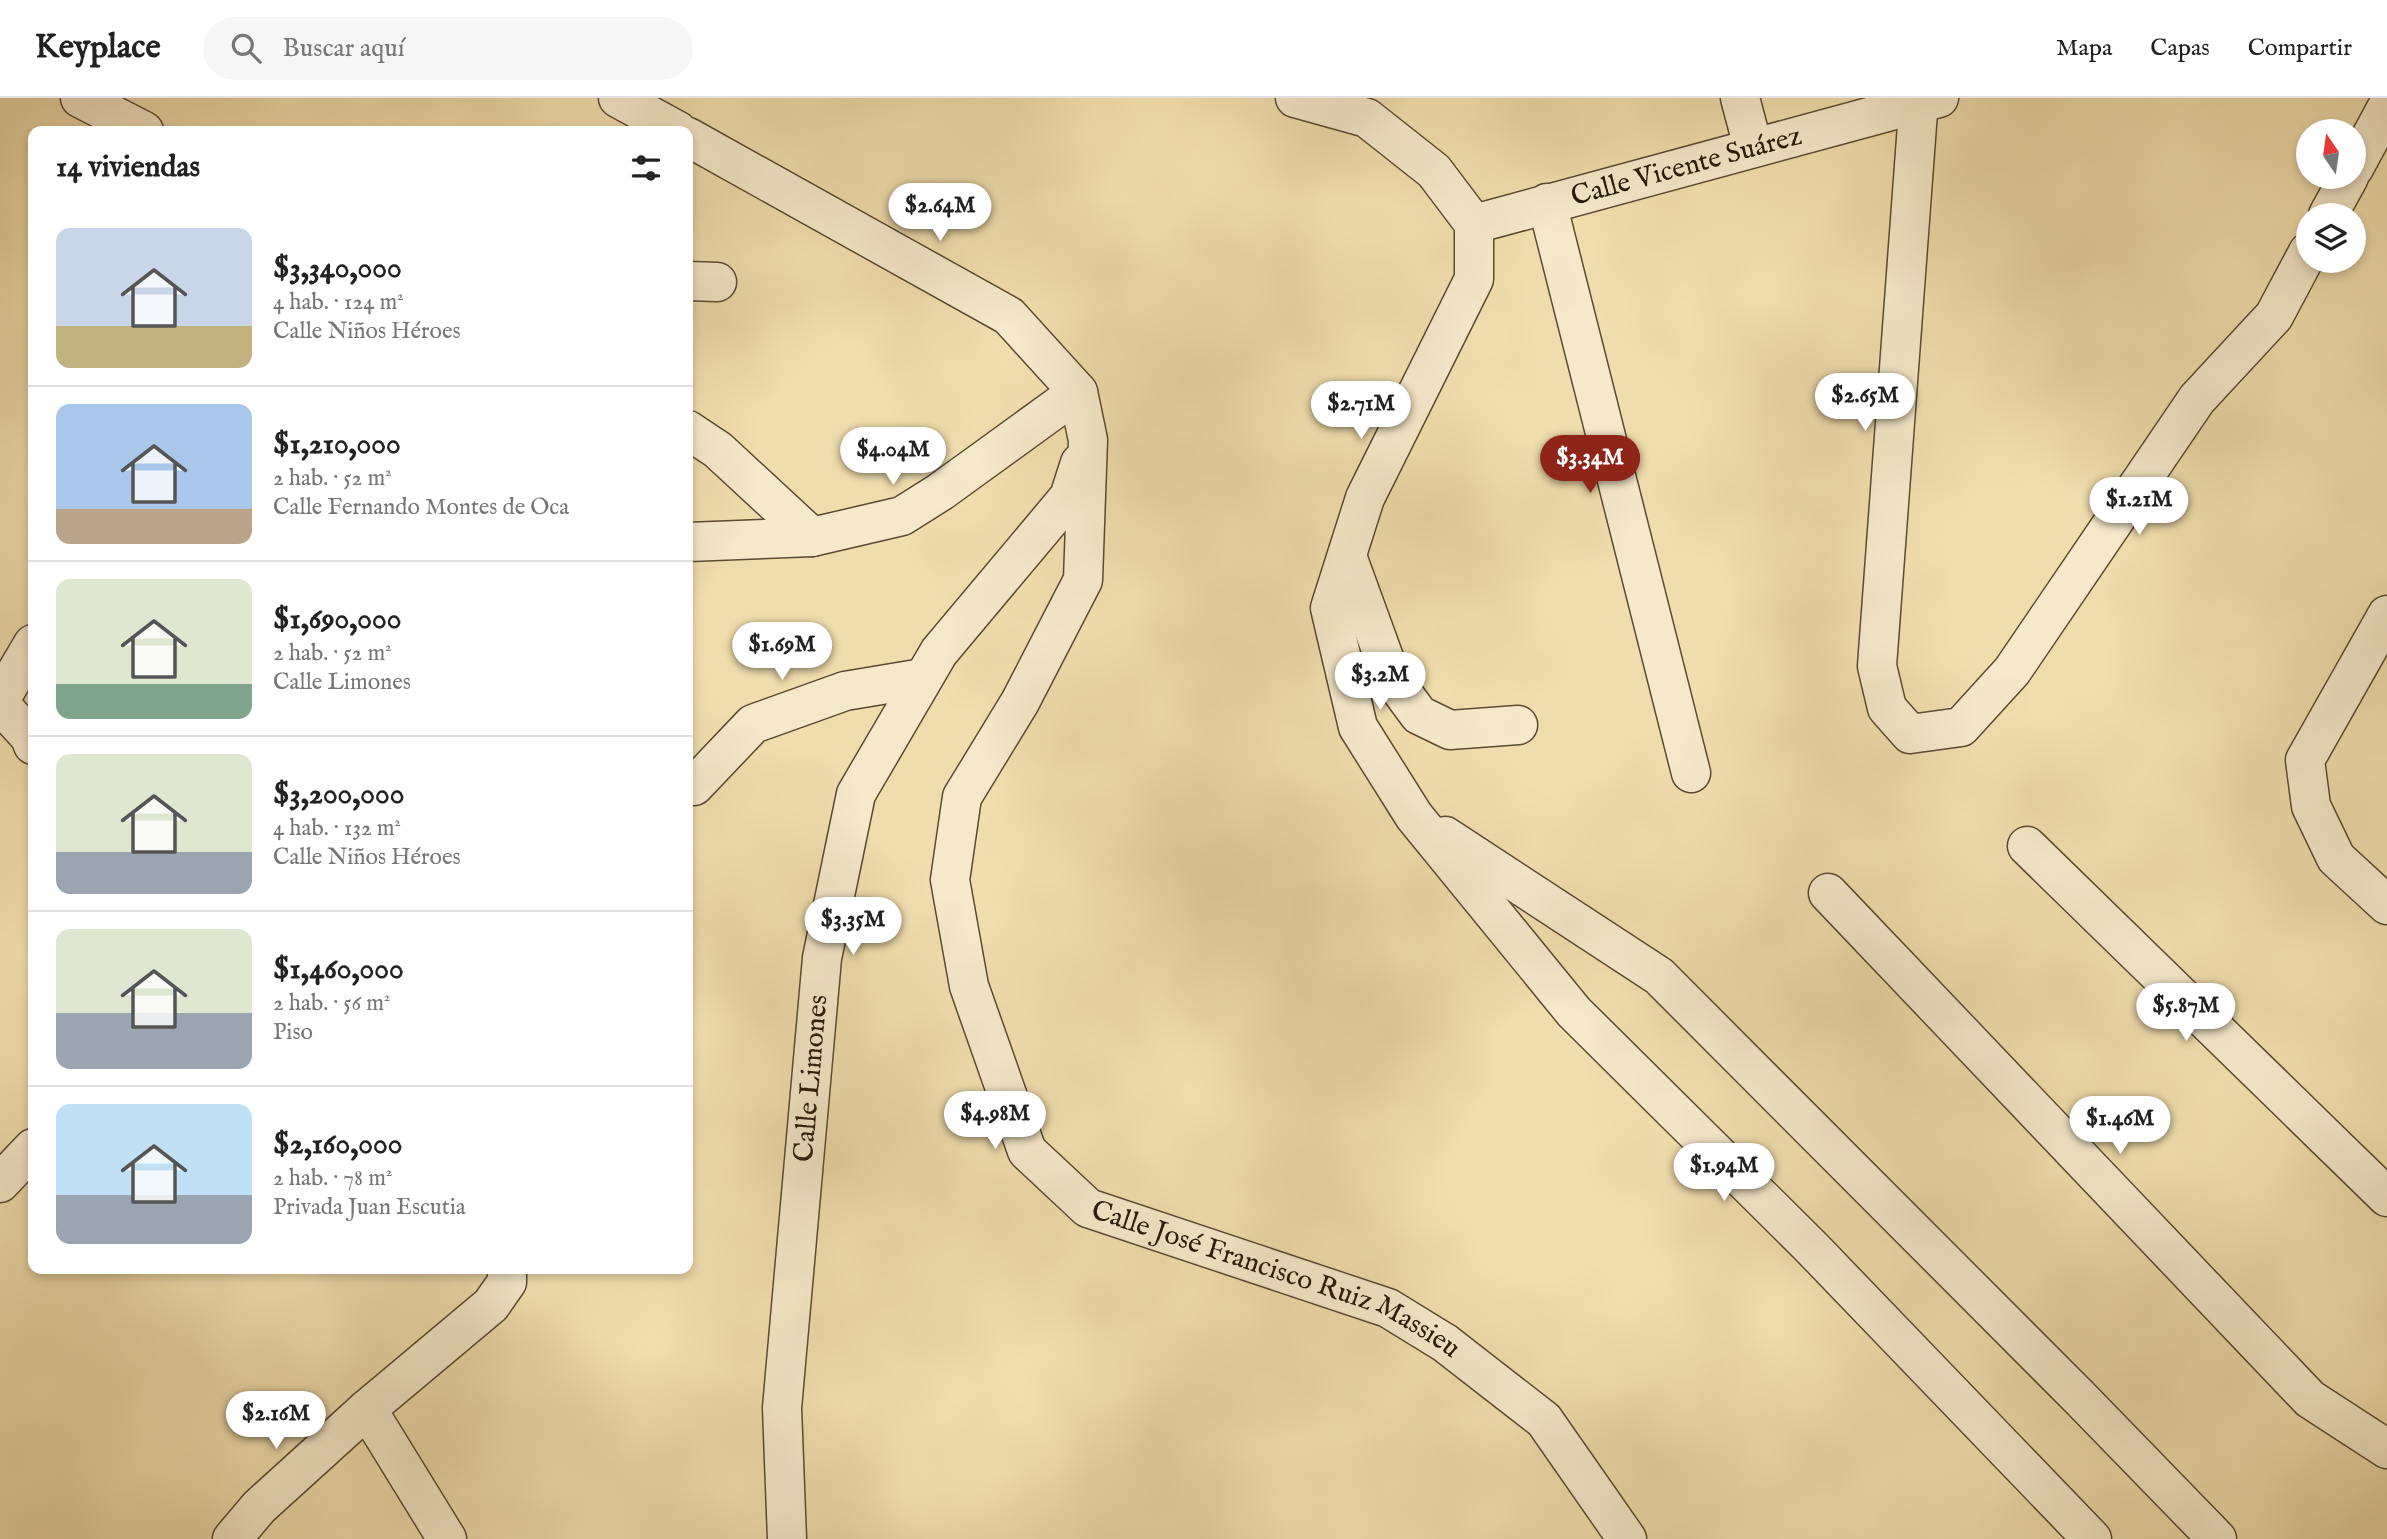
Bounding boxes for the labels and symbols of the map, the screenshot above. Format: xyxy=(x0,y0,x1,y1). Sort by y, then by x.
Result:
street label: Calle Vicente Suárez xyxy=(1567,119,1806,214)
north arrow xyxy=(2296,119,2366,189)
pin: $2.64M xyxy=(883,184,997,243)
pin: $2.65M xyxy=(1808,374,1922,433)
pin: $2.71M xyxy=(1304,382,1418,441)
pin: $4.04M xyxy=(836,428,950,487)
pin: $3.34M xyxy=(1533,436,1647,495)
pin: $1.21M xyxy=(2082,478,2196,537)
pin: $1.69M xyxy=(725,622,839,682)
pin: $3.2M xyxy=(1331,652,1429,712)
pin: $3.35M xyxy=(796,898,910,957)
pin: $5.87M xyxy=(2129,984,2243,1043)
street label: Calle Limones xyxy=(786,993,836,1164)
pin: $4.98M xyxy=(938,1091,1052,1151)
pin: $1.46M xyxy=(2063,1096,2177,1156)
pin: $1.94M xyxy=(1667,1144,1781,1203)
street label: Calle José Francisco Ruiz Massieu xyxy=(1087,1193,1467,1366)
pin: $2.16M xyxy=(219,1392,333,1451)

